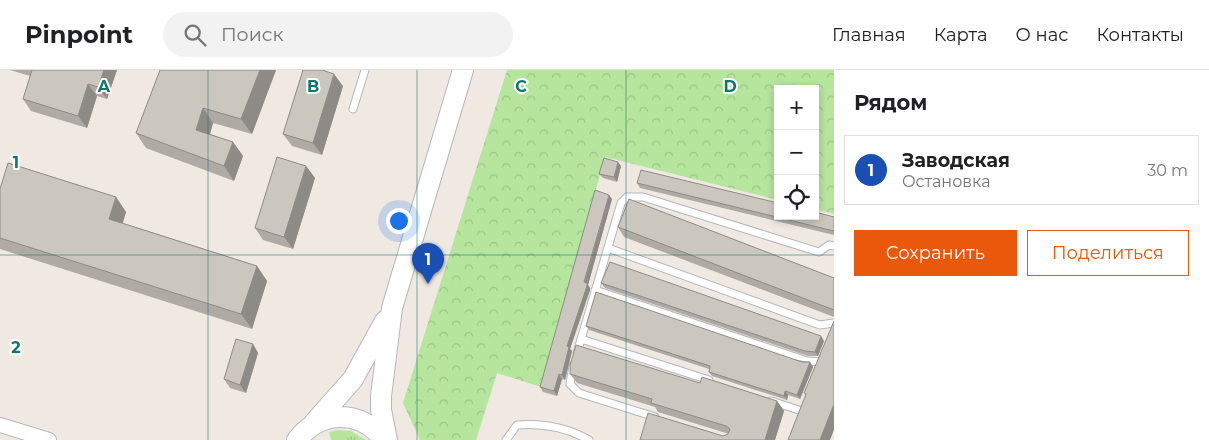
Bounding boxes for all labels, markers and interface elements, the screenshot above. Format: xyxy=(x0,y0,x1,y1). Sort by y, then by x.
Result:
search box xyxy=(163,12,513,57)
text: Pinpoint xyxy=(25,20,133,49)
icon: search xyxy=(181,21,209,49)
text: Поиск xyxy=(221,23,283,46)
text: Главная xyxy=(832,24,906,46)
text: Карта xyxy=(934,24,988,46)
text: О нас xyxy=(1016,24,1068,46)
text: Контакты xyxy=(1096,24,1184,46)
text: A xyxy=(97,77,111,96)
text: B xyxy=(307,77,319,96)
text: C xyxy=(515,77,527,96)
text: D xyxy=(723,77,737,96)
map controls xyxy=(774,85,819,220)
button: + xyxy=(774,85,819,130)
text: Рядом xyxy=(854,90,927,115)
button: − xyxy=(774,130,819,175)
text: Заводская xyxy=(902,149,1010,172)
text: 1 xyxy=(13,153,19,172)
text: 1 xyxy=(868,161,874,180)
text: 30 m xyxy=(1147,161,1188,180)
text: Остановка xyxy=(902,172,991,191)
button: locate xyxy=(774,175,819,220)
your location xyxy=(386,208,412,234)
button: Сохранить xyxy=(854,230,1017,276)
button: Поделиться xyxy=(1027,230,1189,276)
pin: 1 xyxy=(412,243,444,284)
text: 2 xyxy=(11,338,21,357)

